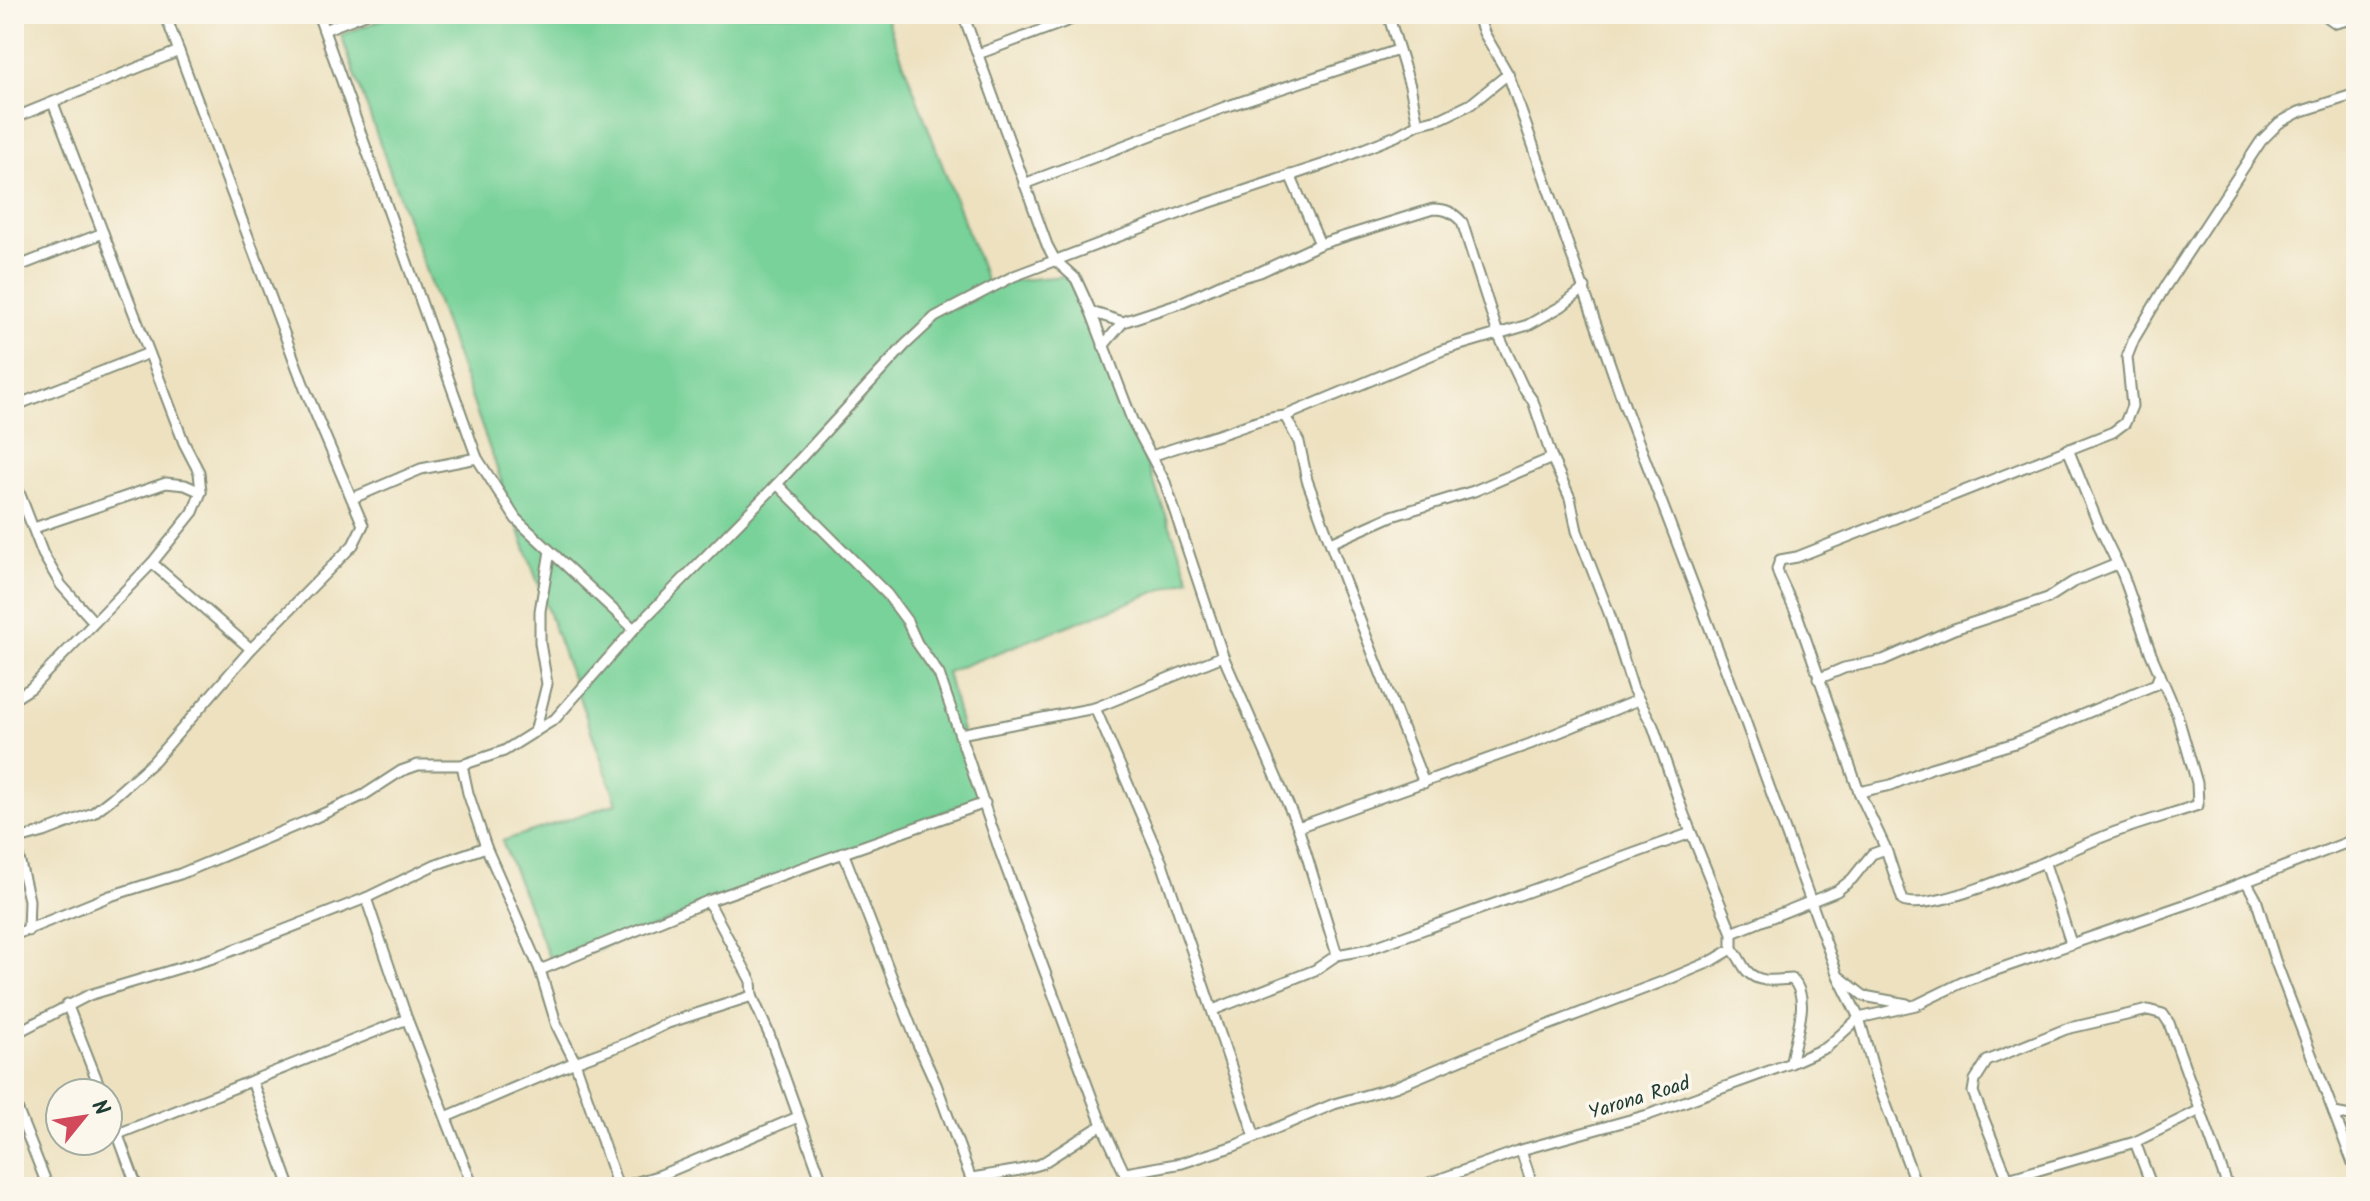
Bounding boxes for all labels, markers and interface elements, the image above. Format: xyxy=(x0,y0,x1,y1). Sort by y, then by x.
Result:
street label: Yarona Road xyxy=(1585,1068,1695,1130)
north arrow xyxy=(44,1077,124,1157)
text: N xyxy=(81,1093,118,1123)

